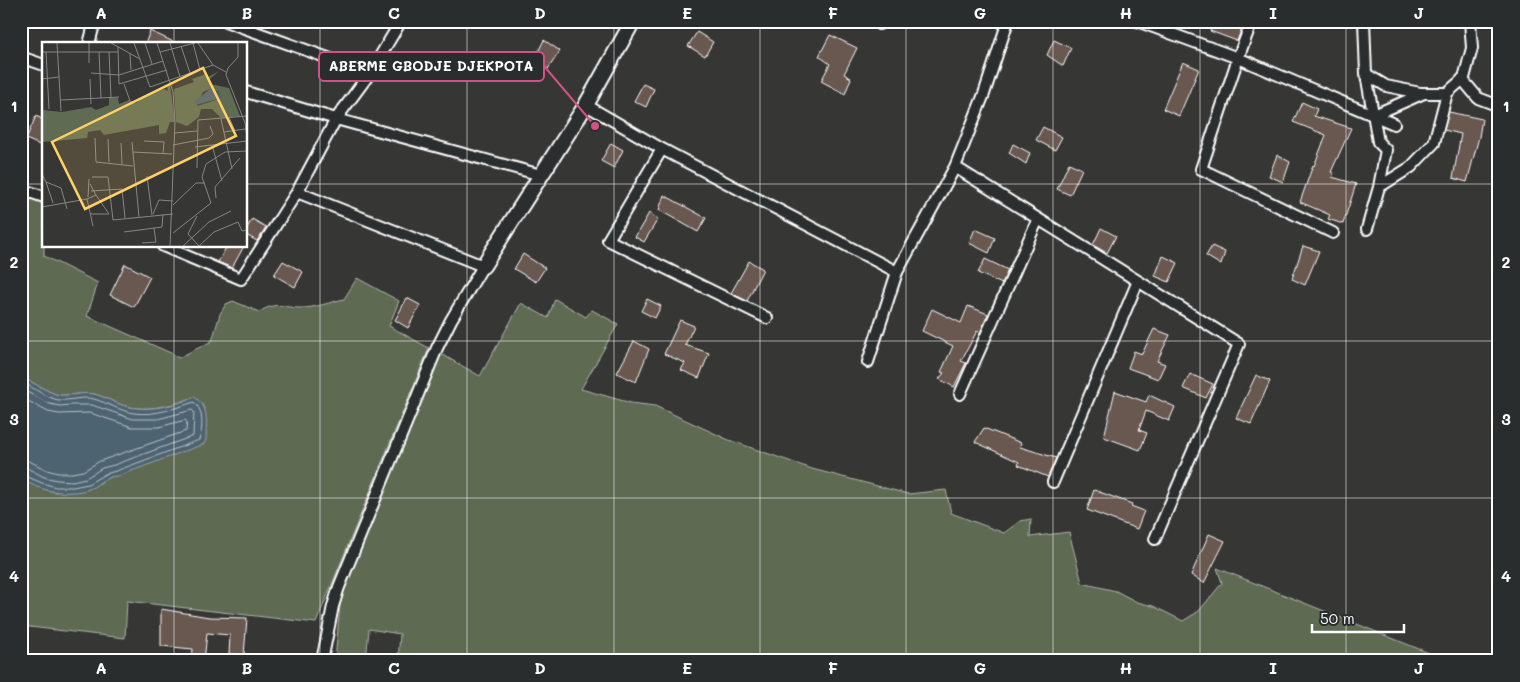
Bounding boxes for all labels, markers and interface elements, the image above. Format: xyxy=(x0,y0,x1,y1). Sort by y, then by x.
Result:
text: A xyxy=(95,2,107,23)
text: B xyxy=(242,2,252,23)
text: C xyxy=(388,2,400,23)
text: D xyxy=(534,2,546,23)
text: E xyxy=(682,2,692,23)
text: F xyxy=(828,2,838,23)
text: G xyxy=(974,2,986,23)
text: H xyxy=(1120,2,1132,23)
text: I xyxy=(1269,2,1277,23)
text: J xyxy=(1414,2,1424,23)
inset map xyxy=(42,42,248,248)
callout: ABERME GBODJE DJEKPOTA xyxy=(319,52,544,81)
text: ABERME GBODJE DJEKPOTA xyxy=(329,56,533,75)
text: 1 xyxy=(10,95,18,116)
text: 1 xyxy=(1502,95,1510,116)
text: 2 xyxy=(10,251,19,272)
text: 2 xyxy=(1502,251,1511,272)
text: 3 xyxy=(9,408,19,429)
text: 3 xyxy=(1501,408,1511,429)
text: 4 xyxy=(9,565,19,586)
text: 4 xyxy=(1501,565,1511,586)
scale bar xyxy=(1312,602,1405,634)
text: 50 m xyxy=(1320,608,1355,628)
text: A xyxy=(95,657,107,678)
text: B xyxy=(242,657,252,678)
text: C xyxy=(388,657,400,678)
text: D xyxy=(534,657,546,678)
text: E xyxy=(682,657,692,678)
text: F xyxy=(828,657,838,678)
text: G xyxy=(974,657,986,678)
text: H xyxy=(1120,657,1132,678)
text: I xyxy=(1269,657,1277,678)
text: J xyxy=(1414,657,1424,678)

